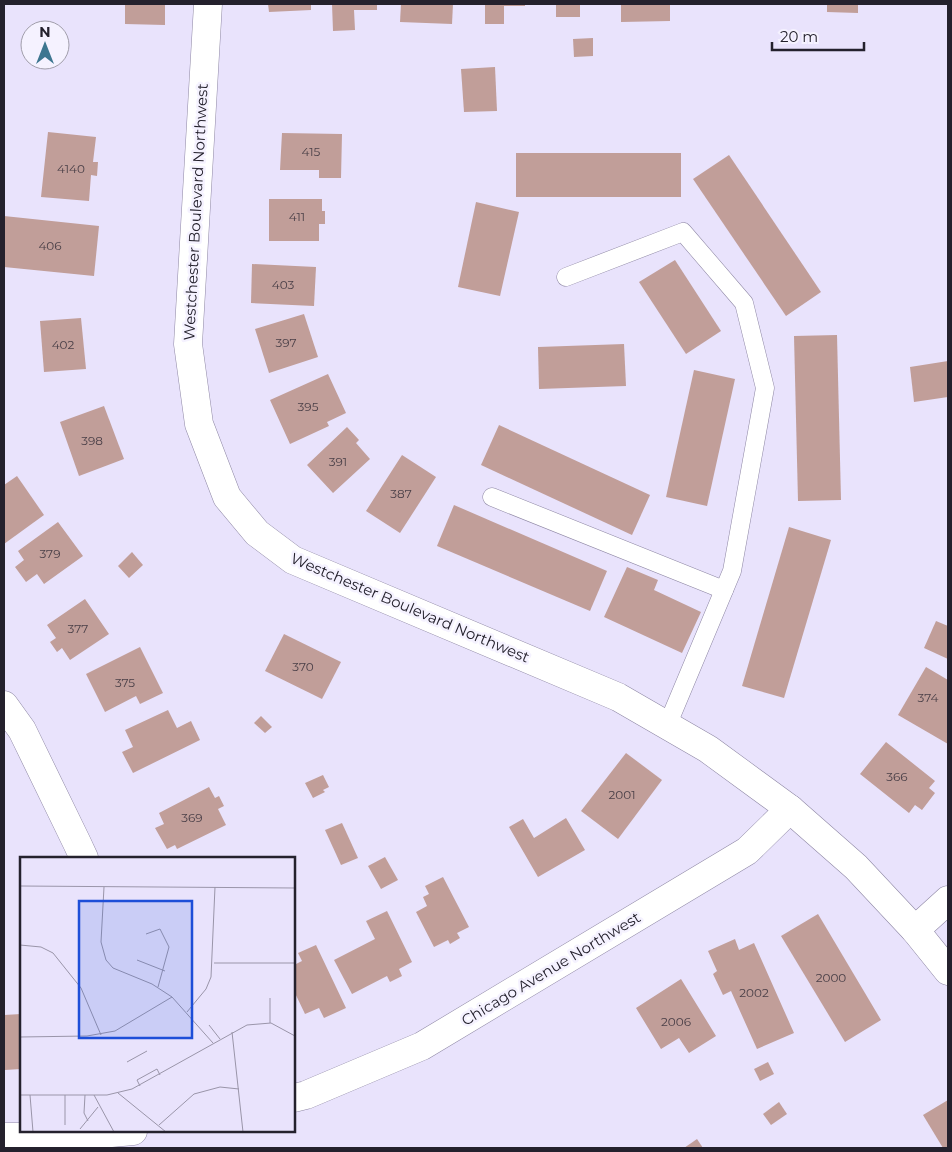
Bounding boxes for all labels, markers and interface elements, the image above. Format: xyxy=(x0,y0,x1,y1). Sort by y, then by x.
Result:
north arrow xyxy=(20,20,70,70)
scale bar xyxy=(772,20,864,52)
text: N xyxy=(39,23,51,41)
text: 20 m xyxy=(780,27,818,46)
street label: Westchester Boulevard Northwest xyxy=(179,83,212,341)
house number: 415 xyxy=(302,144,321,159)
house number: 4140 xyxy=(57,161,85,176)
house number: 411 xyxy=(289,209,305,224)
house number: 406 xyxy=(38,238,62,253)
house number: 403 xyxy=(272,277,294,292)
house number: 397 xyxy=(275,335,297,350)
house number: 402 xyxy=(52,337,75,352)
house number: 395 xyxy=(298,399,319,414)
house number: 398 xyxy=(81,433,103,448)
house number: 391 xyxy=(329,454,347,469)
house number: 387 xyxy=(390,486,412,501)
house number: 379 xyxy=(40,546,61,561)
street label: Westchester Boulevard Northwest xyxy=(288,549,532,667)
house number: 377 xyxy=(68,621,88,636)
house number: 370 xyxy=(292,659,314,674)
house number: 375 xyxy=(115,675,135,690)
house number: 374 xyxy=(918,690,938,705)
house number: 366 xyxy=(886,769,908,784)
house number: 2001 xyxy=(608,787,636,802)
house number: 369 xyxy=(181,810,203,825)
inset map xyxy=(20,857,295,1132)
street label: Chicago Avenue Northwest xyxy=(458,907,644,1030)
house number: 2000 xyxy=(816,970,846,985)
house number: 2002 xyxy=(739,985,769,1000)
house number: 2006 xyxy=(661,1014,691,1029)

